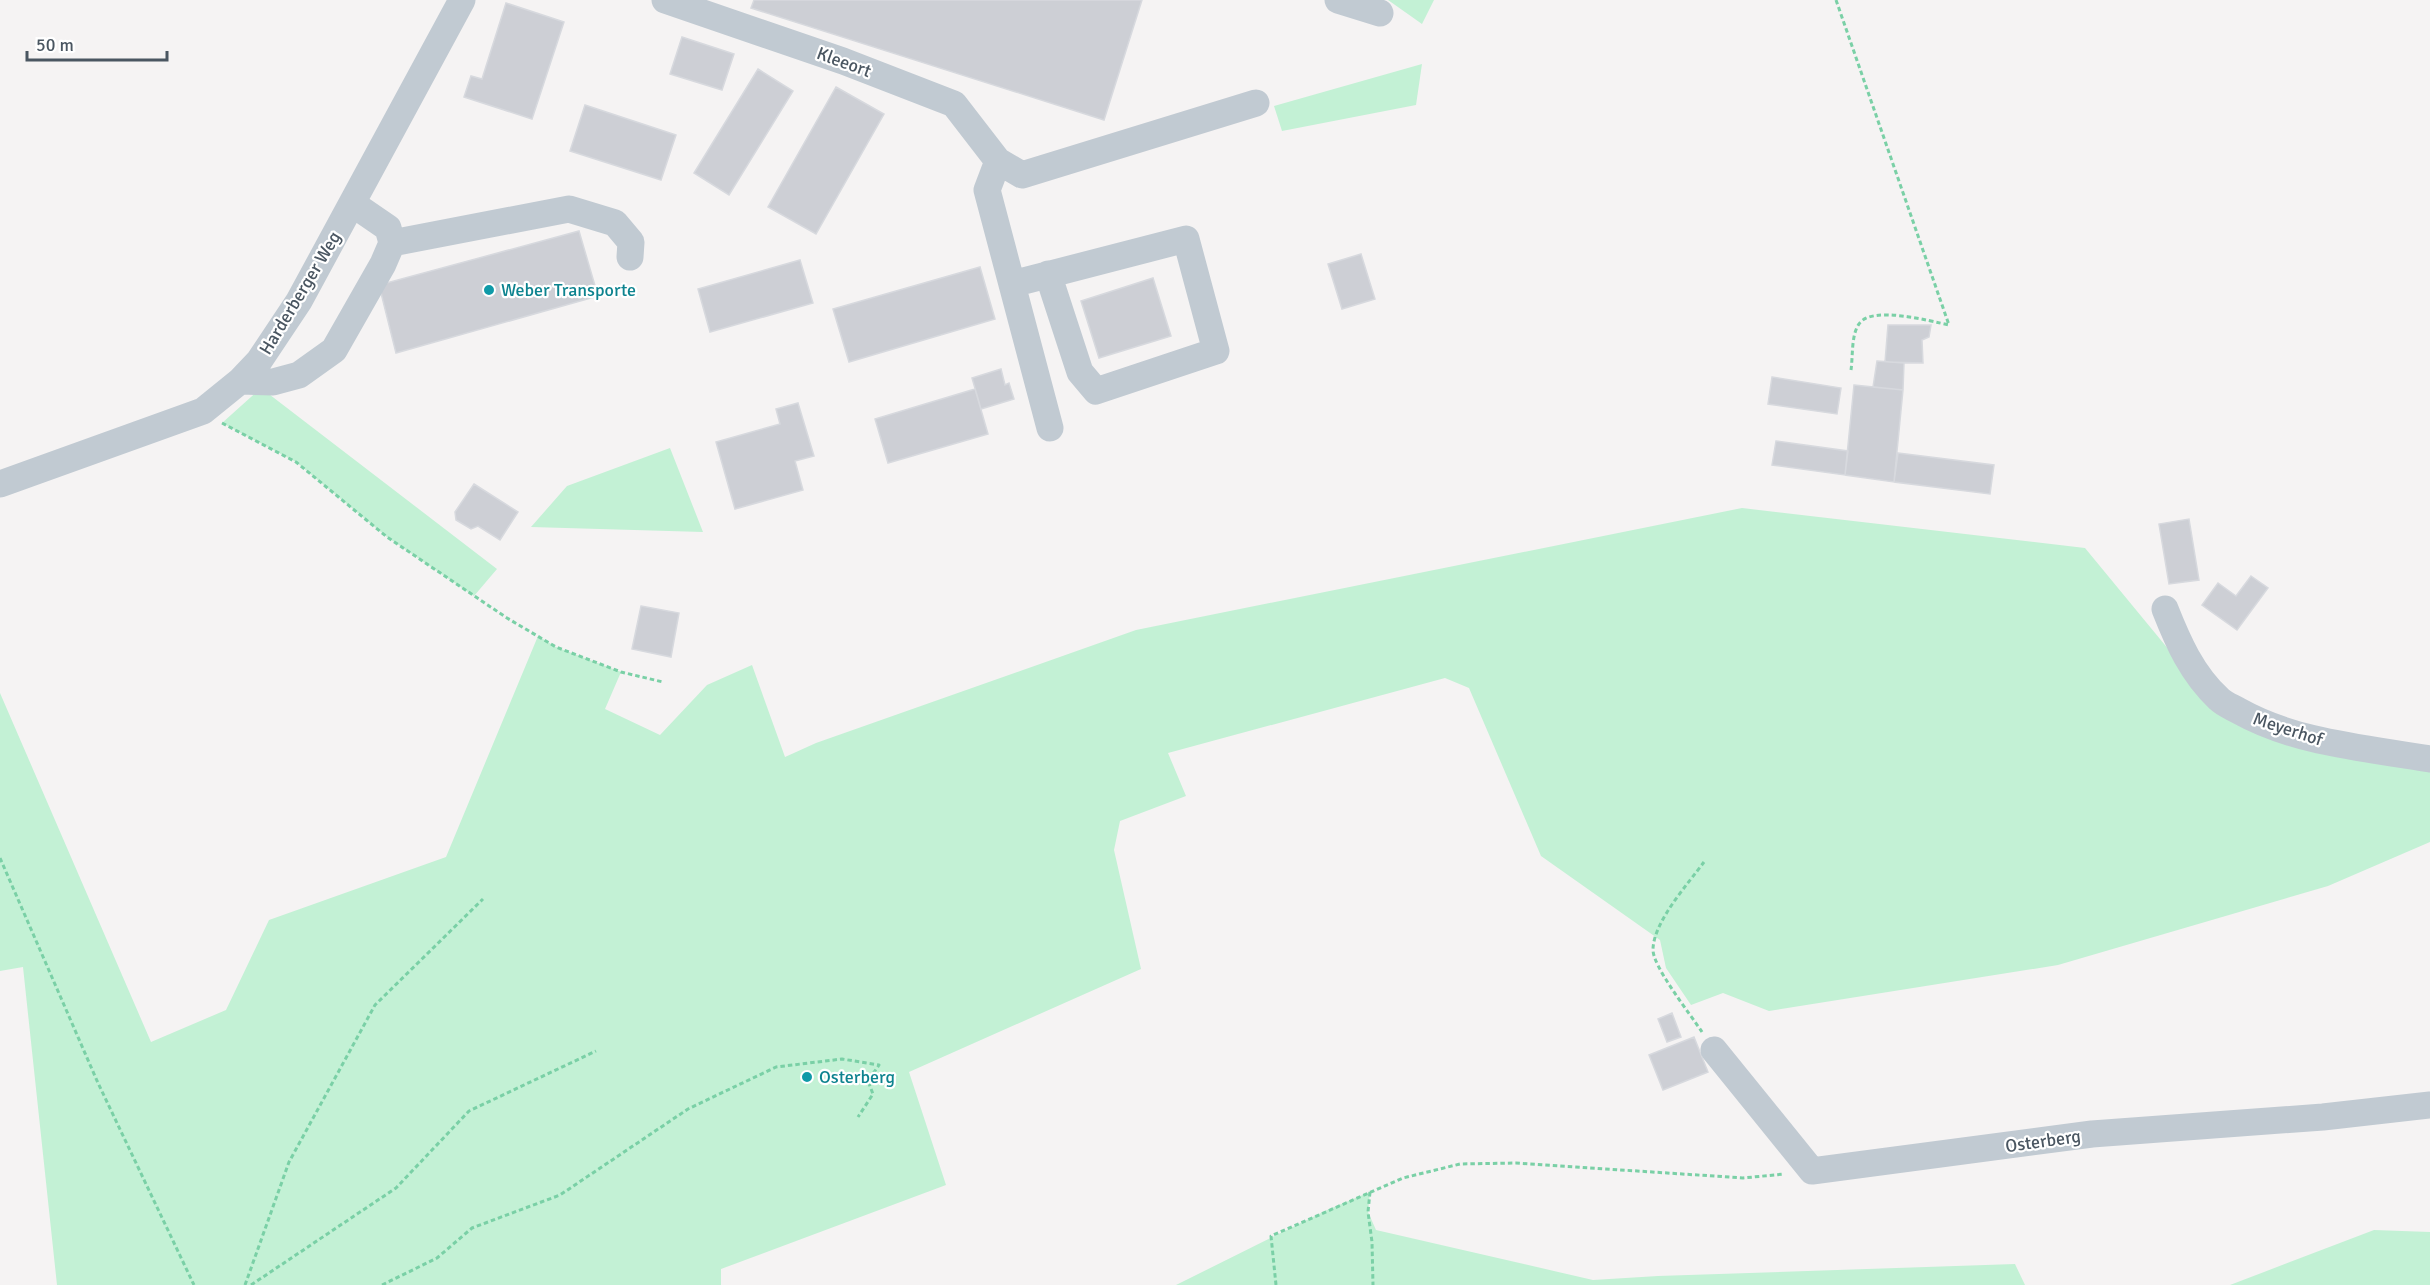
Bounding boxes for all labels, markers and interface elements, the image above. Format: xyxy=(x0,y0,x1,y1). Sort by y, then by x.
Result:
scale bar xyxy=(27,24,166,62)
text: 50 m xyxy=(36,34,74,56)
street label: Kleeort xyxy=(814,42,874,82)
street label: Harderberger Weg xyxy=(254,227,346,359)
place label: Weber Transporte xyxy=(501,279,636,301)
marker: Weber Transporte xyxy=(482,283,496,297)
street label: Meyerhof xyxy=(2250,707,2327,751)
place label: Osterberg xyxy=(819,1066,895,1088)
marker: Osterberg xyxy=(800,1070,814,1084)
street label: Osterberg xyxy=(2004,1125,2082,1157)

